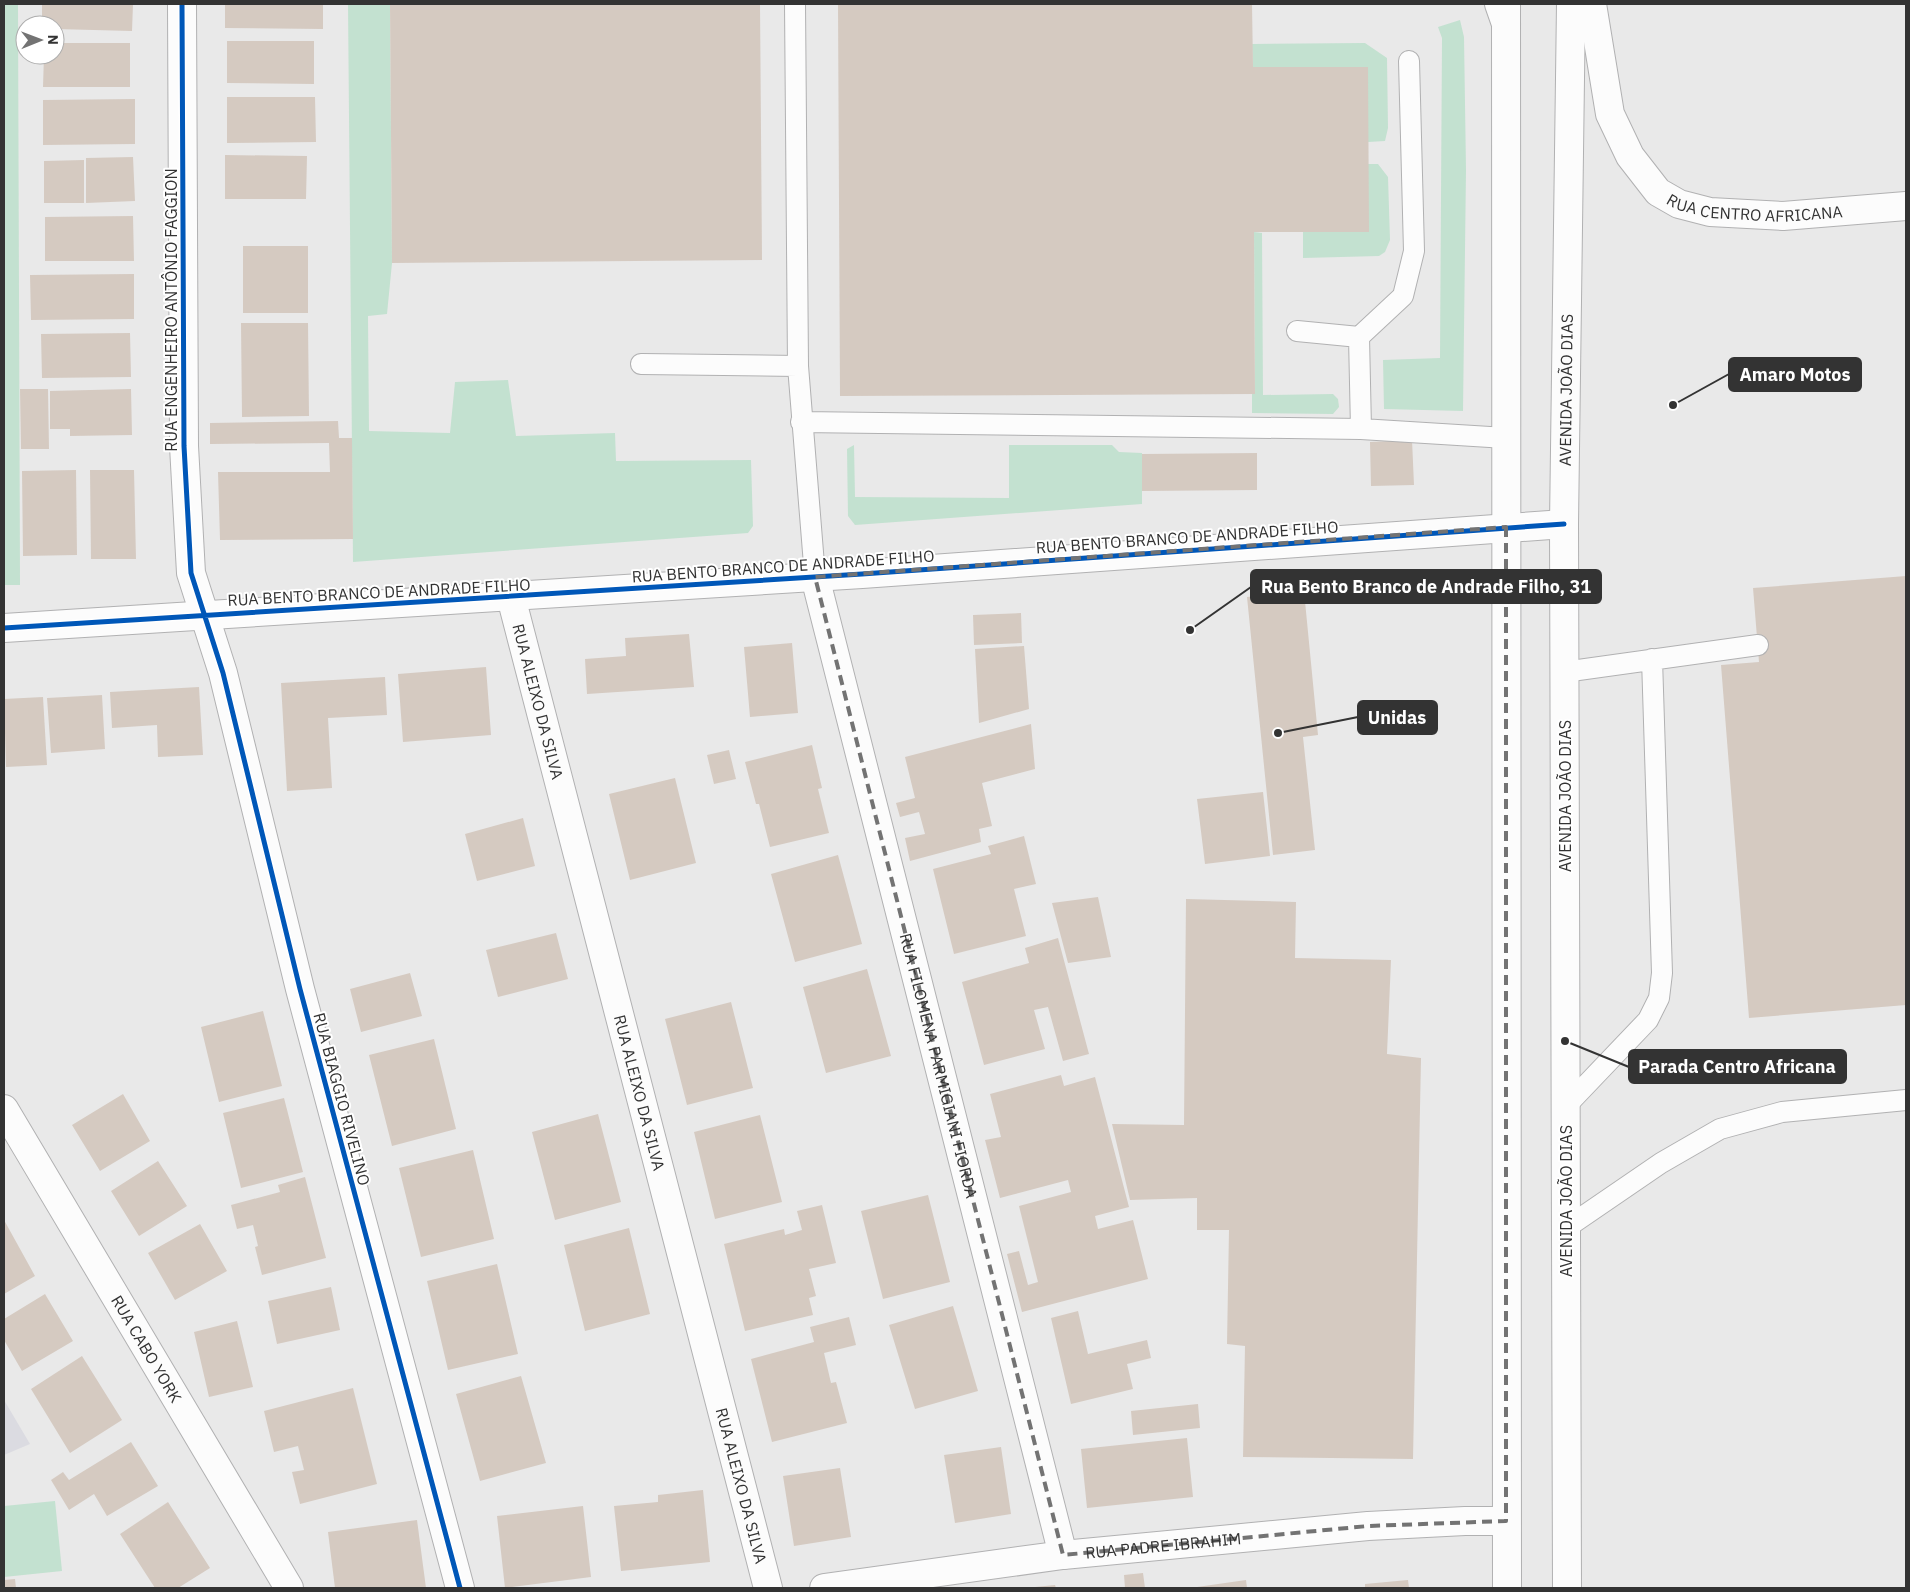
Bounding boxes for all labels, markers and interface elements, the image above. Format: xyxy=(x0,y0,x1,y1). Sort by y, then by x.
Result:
north arrow xyxy=(15,15,65,65)
text: N xyxy=(44,35,62,45)
street label: RUA ENGENHEIRO ANTÔNIO FAGGION xyxy=(161,168,181,452)
street label: RUA CENTRO AFRICANA xyxy=(1663,189,1843,226)
street label: AVENIDA JOÃO DIAS xyxy=(1555,314,1577,466)
callout: Amaro Motos xyxy=(1729,358,1861,391)
text: Amaro Motos xyxy=(1739,363,1851,386)
street label: RUA BENTO BRANCO DE ANDRADE FILHO xyxy=(1035,516,1339,558)
street label: RUA BENTO BRANCO DE ANDRADE FILHO xyxy=(631,545,935,587)
callout: Rua Bento Branco de Andrade Filho, 31 xyxy=(1251,570,1601,603)
street label: RUA BENTO BRANCO DE ANDRADE FILHO xyxy=(227,574,531,610)
text: Rua Bento Branco de Andrade Filho, 31 xyxy=(1261,575,1591,598)
street label: RUA ALEIXO DA SILVA xyxy=(508,622,568,782)
callout: Unidas xyxy=(1358,701,1437,734)
text: Unidas xyxy=(1368,706,1426,729)
street label: AVENIDA JOÃO DIAS xyxy=(1555,720,1575,872)
street label: RUA FILOMENA PARMIGIANI FIORDA xyxy=(896,931,982,1200)
street label: RUA BIAGGIO RIVELINO xyxy=(309,1010,375,1188)
street label: RUA ALEIXO DA SILVA xyxy=(610,1013,669,1173)
callout: Parada Centro Africana xyxy=(1629,1050,1846,1083)
text: Parada Centro Africana xyxy=(1638,1055,1836,1078)
street label: AVENIDA JOÃO DIAS xyxy=(1556,1125,1576,1277)
street label: RUA CABO YORK xyxy=(107,1292,186,1406)
street label: RUA ALEIXO DA SILVA xyxy=(712,1406,771,1566)
street label: RUA PADRE IBRAHIM xyxy=(1085,1528,1242,1563)

